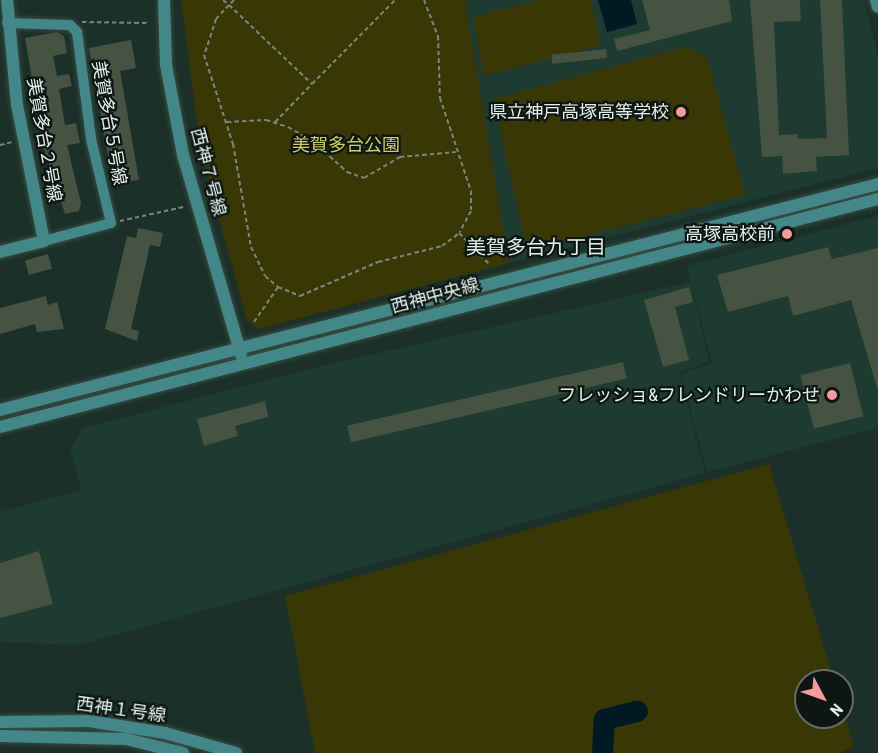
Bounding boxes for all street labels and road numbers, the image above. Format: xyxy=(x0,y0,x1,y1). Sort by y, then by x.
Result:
street label: 美賀多台５号線 xyxy=(87,59,131,187)
street label: 美賀多台２号線 xyxy=(22,76,66,204)
street label: 西神７号線 xyxy=(186,126,230,218)
street label: 西神中央線 xyxy=(389,274,481,318)
street label: 西神１号線 xyxy=(75,693,167,727)

